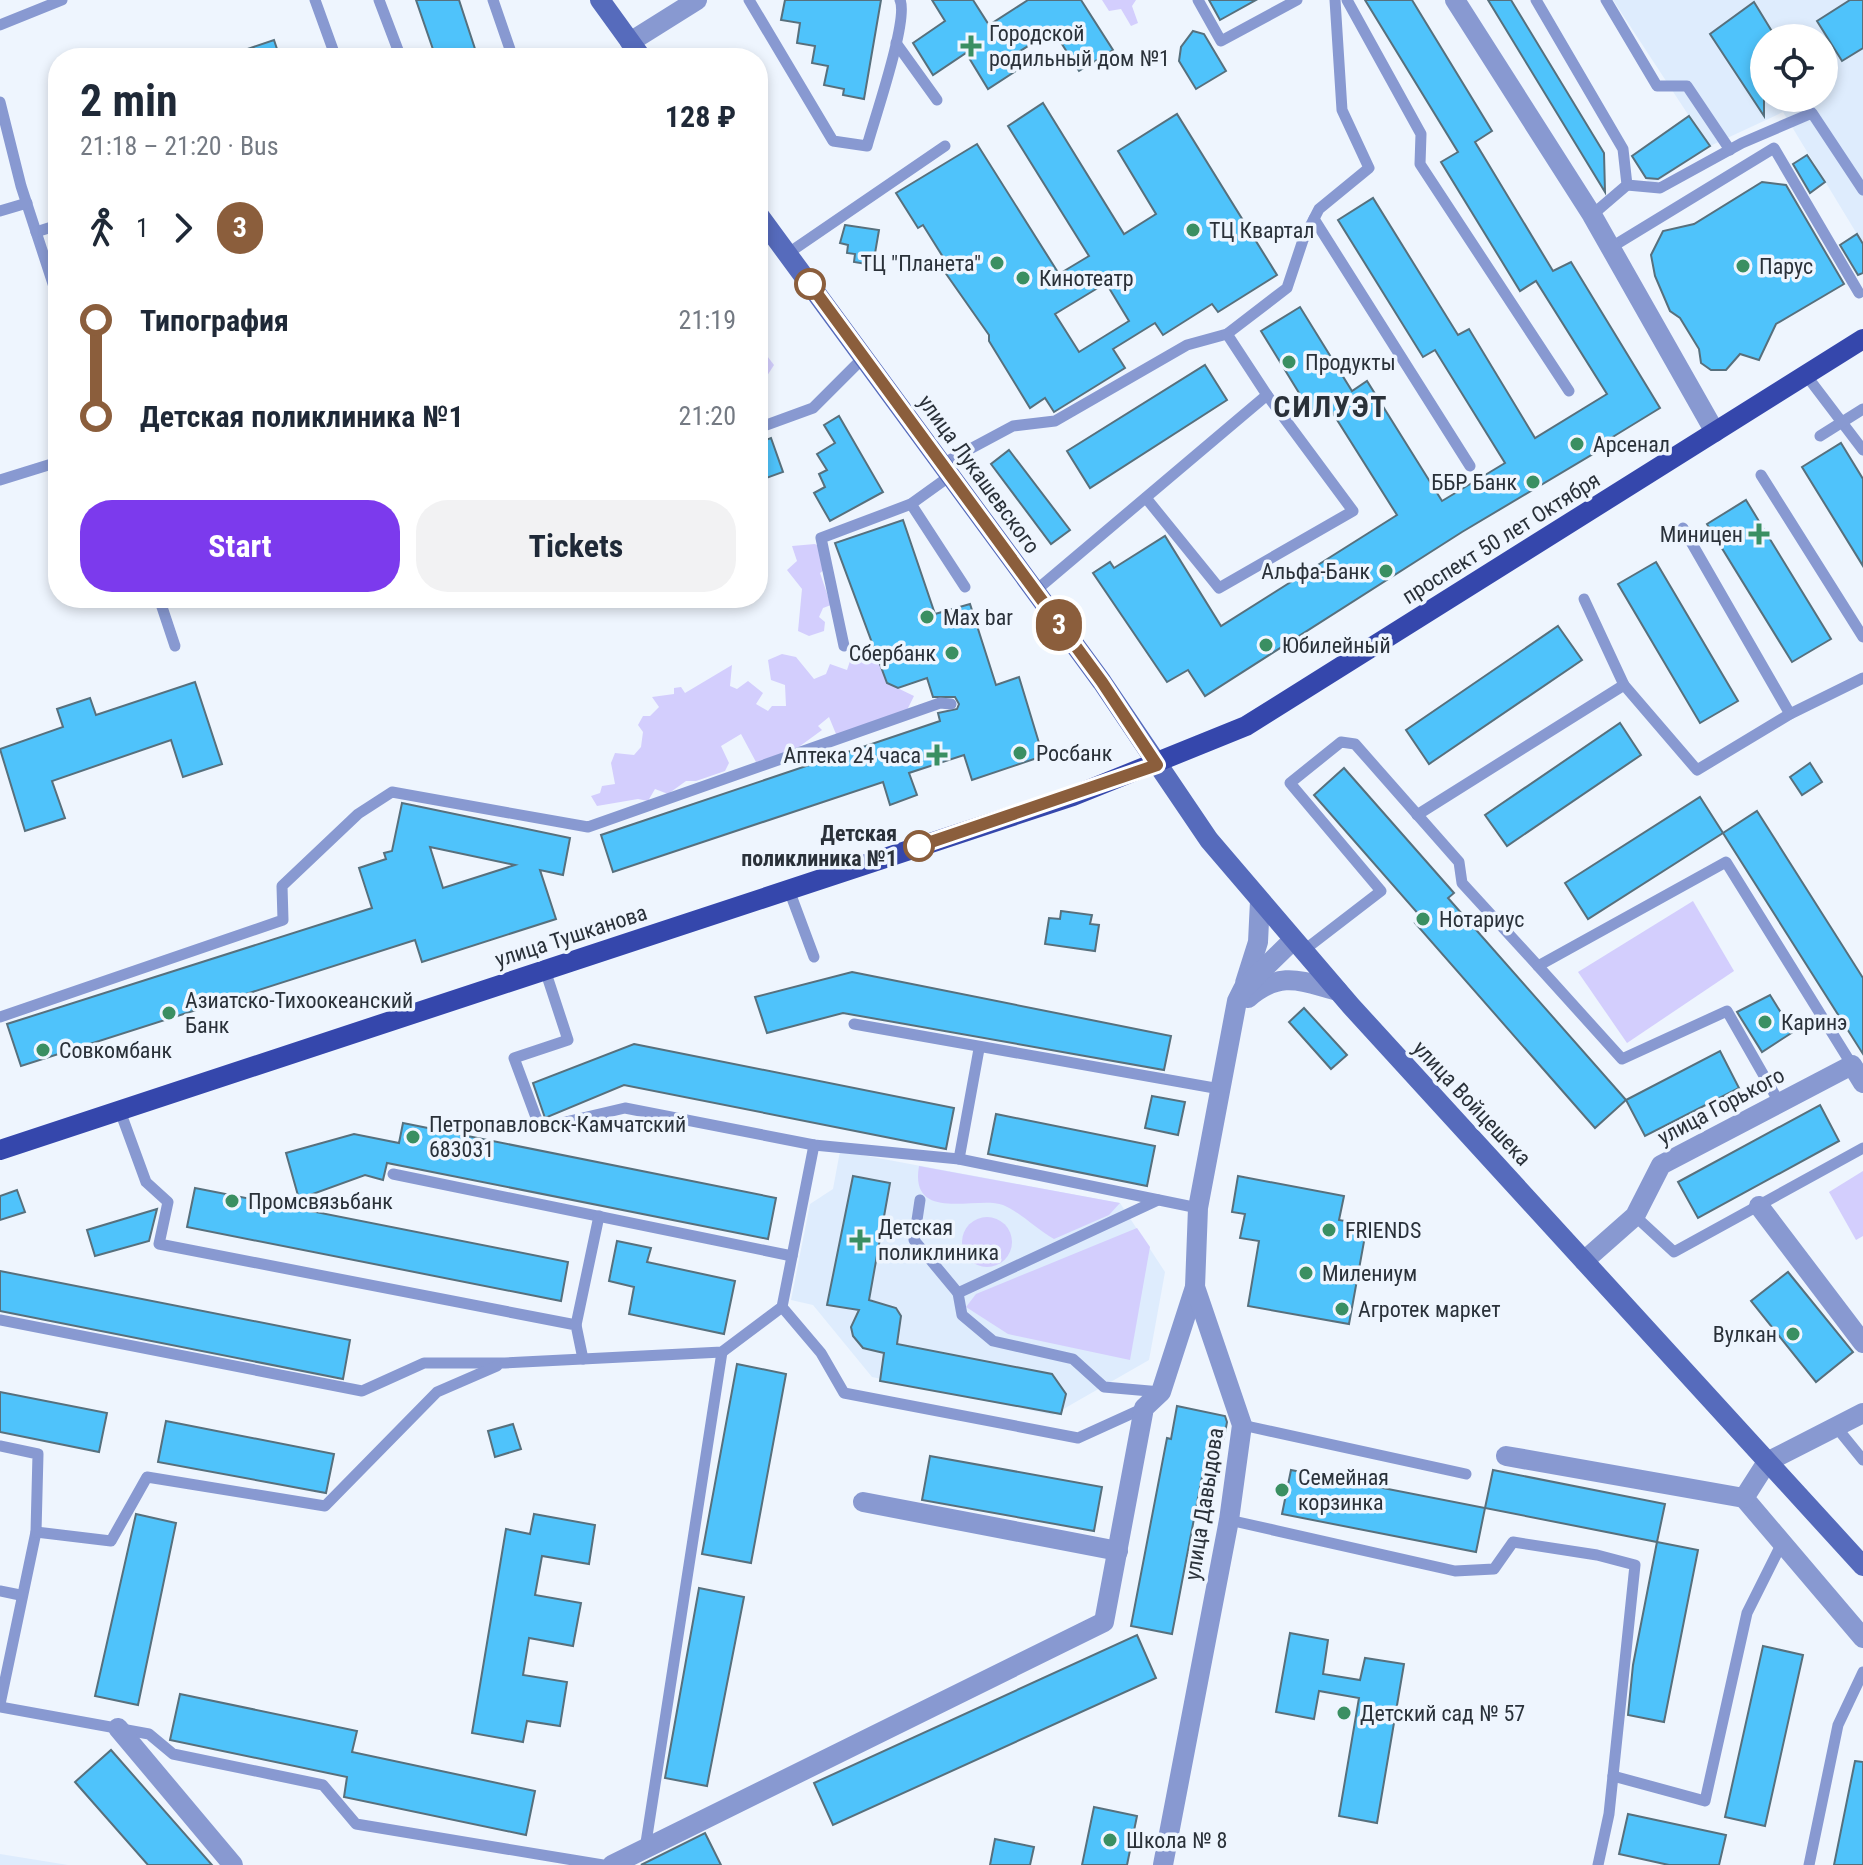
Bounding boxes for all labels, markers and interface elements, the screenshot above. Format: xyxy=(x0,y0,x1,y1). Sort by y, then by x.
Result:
place label: Городской родильный дом №1 xyxy=(989,21,1170,71)
map controls xyxy=(1750,24,1838,112)
button: locate xyxy=(1750,24,1838,112)
marker: Городской родильный дом №1 xyxy=(960,35,982,57)
text: 2 min xyxy=(80,75,178,127)
text: 128 ₽ xyxy=(665,99,736,134)
text: 21:18 – 21:20 · Bus xyxy=(80,131,279,161)
icon: walk xyxy=(80,206,124,250)
icon: forward xyxy=(161,206,205,250)
text: 3 xyxy=(233,211,247,244)
text: 1 xyxy=(136,213,149,243)
place label: ТЦ Квартал xyxy=(1209,218,1314,243)
marker: ТЦ Квартал xyxy=(1184,221,1202,239)
place label: ТЦ "Планета" xyxy=(861,251,981,276)
marker: ТЦ "Планета" xyxy=(988,254,1006,272)
place label: Парус xyxy=(1759,254,1813,279)
marker: Парус xyxy=(1734,257,1752,275)
place label: Кинотеатр xyxy=(1039,266,1134,291)
unlabelled marker xyxy=(795,269,825,299)
marker: Кинотеатр xyxy=(1014,269,1032,287)
text: Типография xyxy=(140,303,289,338)
text: 21:19 xyxy=(679,305,736,335)
place label: Продукты xyxy=(1305,350,1396,375)
marker: Продукты xyxy=(1280,353,1298,371)
district label: СИЛУЭТ xyxy=(1273,389,1389,424)
street label: улица Лукашевского xyxy=(913,390,1045,558)
text: Детская поликлиника №1 xyxy=(140,399,464,434)
text: 21:20 xyxy=(679,401,736,431)
place label: Арсенал xyxy=(1593,432,1670,457)
marker: Арсенал xyxy=(1568,435,1586,453)
street label: проспект 50 лет Октября xyxy=(1398,467,1604,609)
place label: ББР Банк xyxy=(1431,470,1517,495)
marker: ББР Банк xyxy=(1524,473,1542,491)
button: Start xyxy=(80,500,400,592)
button: Tickets xyxy=(416,500,736,592)
place label: Миницен xyxy=(1660,522,1743,547)
marker: Миницен xyxy=(1750,525,1768,543)
place label: Альфа-Банк xyxy=(1261,559,1370,584)
marker: Альфа-Банк xyxy=(1377,562,1395,580)
line badge: 3 xyxy=(1033,599,1085,651)
place label: Max bar xyxy=(943,605,1013,630)
marker: Max bar xyxy=(918,608,936,626)
text: 3 xyxy=(1052,608,1066,641)
place label: Юбилейный xyxy=(1282,633,1391,658)
marker: Юбилейный xyxy=(1257,636,1275,654)
place label: Сбербанк xyxy=(849,641,936,666)
marker: Сбербанк xyxy=(943,644,961,662)
place label: Росбанк xyxy=(1036,741,1113,766)
place label: Аптека 24 часа xyxy=(784,743,921,768)
marker: Росбанк xyxy=(1011,744,1029,762)
marker: Аптека 24 часа xyxy=(928,746,946,764)
place label: Детская поликлиника №1 xyxy=(741,821,897,871)
marker: Детская поликлиника №1 xyxy=(904,831,934,861)
street label: улица Тушканова xyxy=(492,900,650,972)
place label: Нотариус xyxy=(1439,907,1524,932)
marker: Нотариус xyxy=(1414,910,1432,928)
place label: Азиатско-Тихоокеанский Банк xyxy=(185,988,413,1038)
marker: Азиатско-Тихоокеанский Банк xyxy=(160,1004,178,1022)
place label: Каринэ xyxy=(1781,1010,1848,1035)
marker: Каринэ xyxy=(1756,1013,1774,1031)
street label: улица Войцешека xyxy=(1408,1035,1536,1171)
place label: Совкомбанк xyxy=(59,1038,173,1063)
marker: Совкомбанк xyxy=(34,1041,52,1059)
street label: улица Горького xyxy=(1653,1062,1789,1150)
place label: Петропавловск-Камчатский 683031 xyxy=(429,1112,686,1162)
marker: Петропавловск-Камчатский 683031 xyxy=(404,1128,422,1146)
place label: Промсвязьбанк xyxy=(248,1189,393,1214)
marker: Промсвязьбанк xyxy=(223,1192,241,1210)
place label: Детская поликлиника xyxy=(878,1215,999,1265)
place label: FRIENDS xyxy=(1345,1218,1421,1243)
marker: FRIENDS xyxy=(1320,1221,1338,1239)
marker: Детская поликлиника xyxy=(849,1229,871,1251)
place label: Милениум xyxy=(1322,1261,1417,1286)
marker: Милениум xyxy=(1297,1264,1315,1282)
place label: Агротек маркет xyxy=(1358,1297,1501,1322)
marker: Агротек маркет xyxy=(1333,1300,1351,1318)
place label: Вулкан xyxy=(1713,1322,1777,1347)
marker: Вулкан xyxy=(1784,1325,1802,1343)
street label: улица Давыдова xyxy=(1180,1426,1228,1582)
place label: Семейная корзинка xyxy=(1298,1465,1389,1515)
marker: Семейная корзинка xyxy=(1273,1481,1291,1499)
place label: Детский сад № 57 xyxy=(1360,1701,1525,1726)
marker: Детский сад № 57 xyxy=(1335,1704,1353,1722)
place label: Школа № 8 xyxy=(1126,1828,1227,1853)
marker: Школа № 8 xyxy=(1101,1831,1119,1849)

